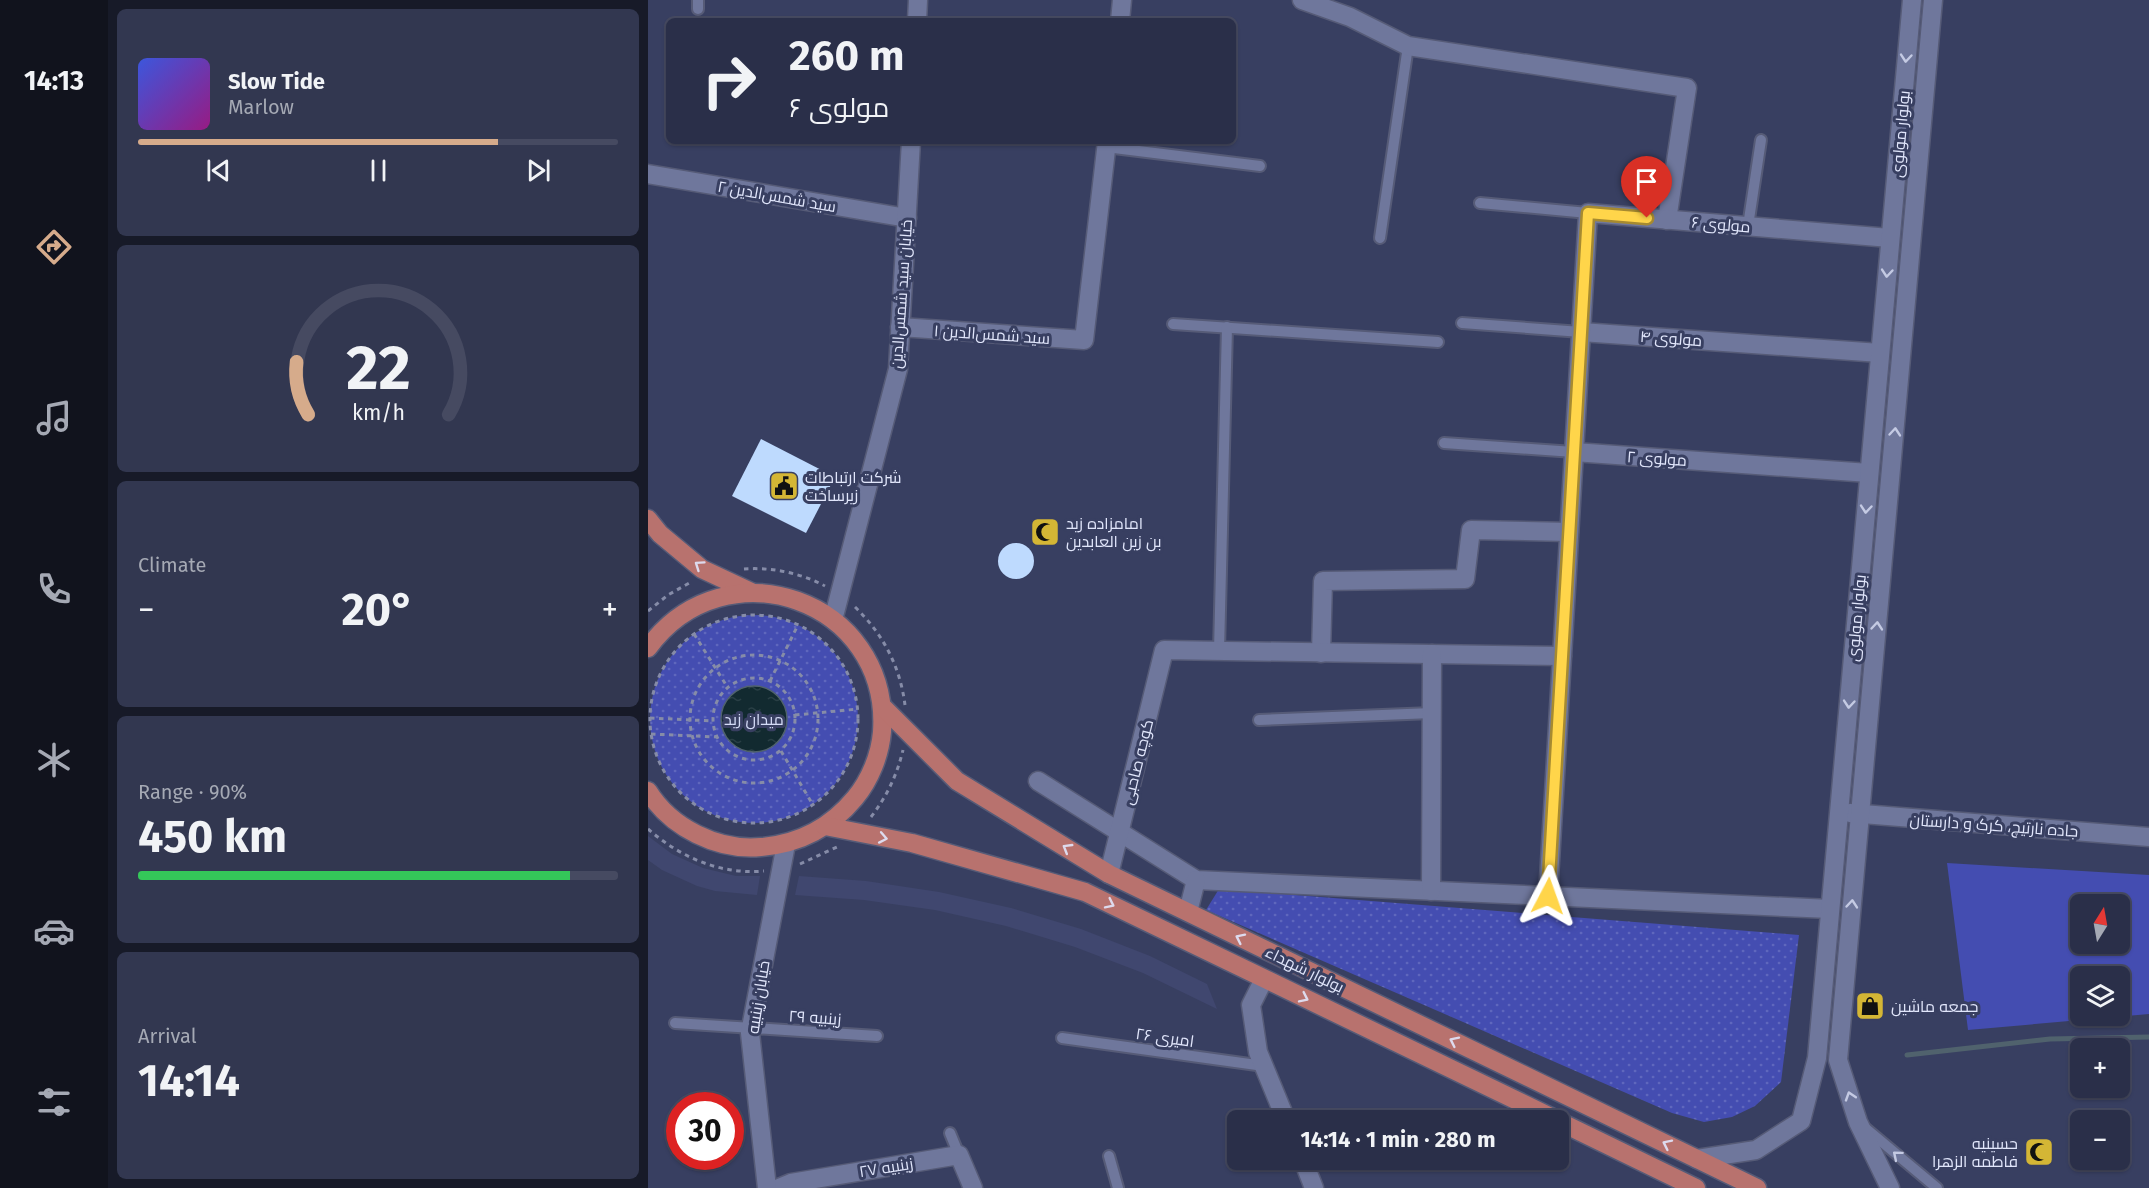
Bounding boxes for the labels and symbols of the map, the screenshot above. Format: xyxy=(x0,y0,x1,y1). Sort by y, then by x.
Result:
one-way arrow xyxy=(1900,54,1913,63)
street label: بولوار مولوی xyxy=(1887,90,1915,179)
pin xyxy=(1621,156,1672,218)
street label: سید شمس‌الدین ۲ xyxy=(716,177,838,217)
street label: مولوی ۶ xyxy=(1690,212,1751,238)
street label: خیابان سید شمس‌الدین xyxy=(887,219,917,369)
one-way arrow xyxy=(1881,269,1894,278)
street label: سید شمس‌الدین ۱ xyxy=(933,321,1051,349)
street label: مولوی ۴ xyxy=(1639,327,1703,351)
one-way arrow xyxy=(1888,427,1901,436)
street label: مولوی ۲ xyxy=(1626,447,1688,471)
place label: شرکت ارتباطات زیرساخت xyxy=(805,468,902,505)
public building icon: شرکت ارتباطات زیرساخت xyxy=(768,470,800,502)
one-way arrow xyxy=(1860,505,1873,514)
place label: امامزاده زید بن زین العابدین xyxy=(1066,514,1162,552)
mosque icon: امامزاده زید بن زین العابدین xyxy=(1029,516,1061,548)
one-way arrow xyxy=(695,561,706,572)
street label: بولوار مولوی xyxy=(1843,574,1871,663)
one-way arrow xyxy=(1870,621,1883,630)
one-way arrow xyxy=(1843,699,1856,708)
park label: میدان زید xyxy=(724,710,784,730)
street label: کوچه صاحبی xyxy=(1118,718,1159,807)
street label: جاده نارتیچ، کرک و دارستان xyxy=(1909,810,2079,843)
one-way arrow xyxy=(877,831,887,844)
one-way arrow xyxy=(1063,844,1073,856)
position arrow xyxy=(1516,864,1580,928)
north arrow xyxy=(2070,894,2130,954)
one-way arrow xyxy=(1103,896,1114,908)
one-way arrow xyxy=(1845,899,1858,908)
one-way arrow xyxy=(1236,933,1247,945)
street label: بولوار شهداء xyxy=(1262,942,1347,998)
street label: خیابان زینبیه xyxy=(743,959,775,1035)
shop icon: جمعه ماشین xyxy=(1854,990,1886,1022)
one-way arrow xyxy=(1298,991,1309,1003)
place label: جمعه ماشین xyxy=(1891,997,1978,1017)
street label: زینبیه ۲۹ xyxy=(788,1006,842,1029)
street label: امیری ۲۶ xyxy=(1134,1024,1195,1052)
one-way arrow xyxy=(1449,1037,1460,1048)
one-way arrow xyxy=(1845,1091,1857,1102)
speed limit sign: 30 xyxy=(666,1092,744,1170)
place label: حسینیه فاطمه الزهرا xyxy=(1932,1134,2018,1171)
mosque icon: حسینیه فاطمه الزهرا xyxy=(2023,1136,2055,1168)
one-way arrow xyxy=(1662,1140,1673,1152)
one-way arrow xyxy=(1893,1151,1904,1162)
street label: زینبیه ۲۷ xyxy=(858,1154,914,1181)

